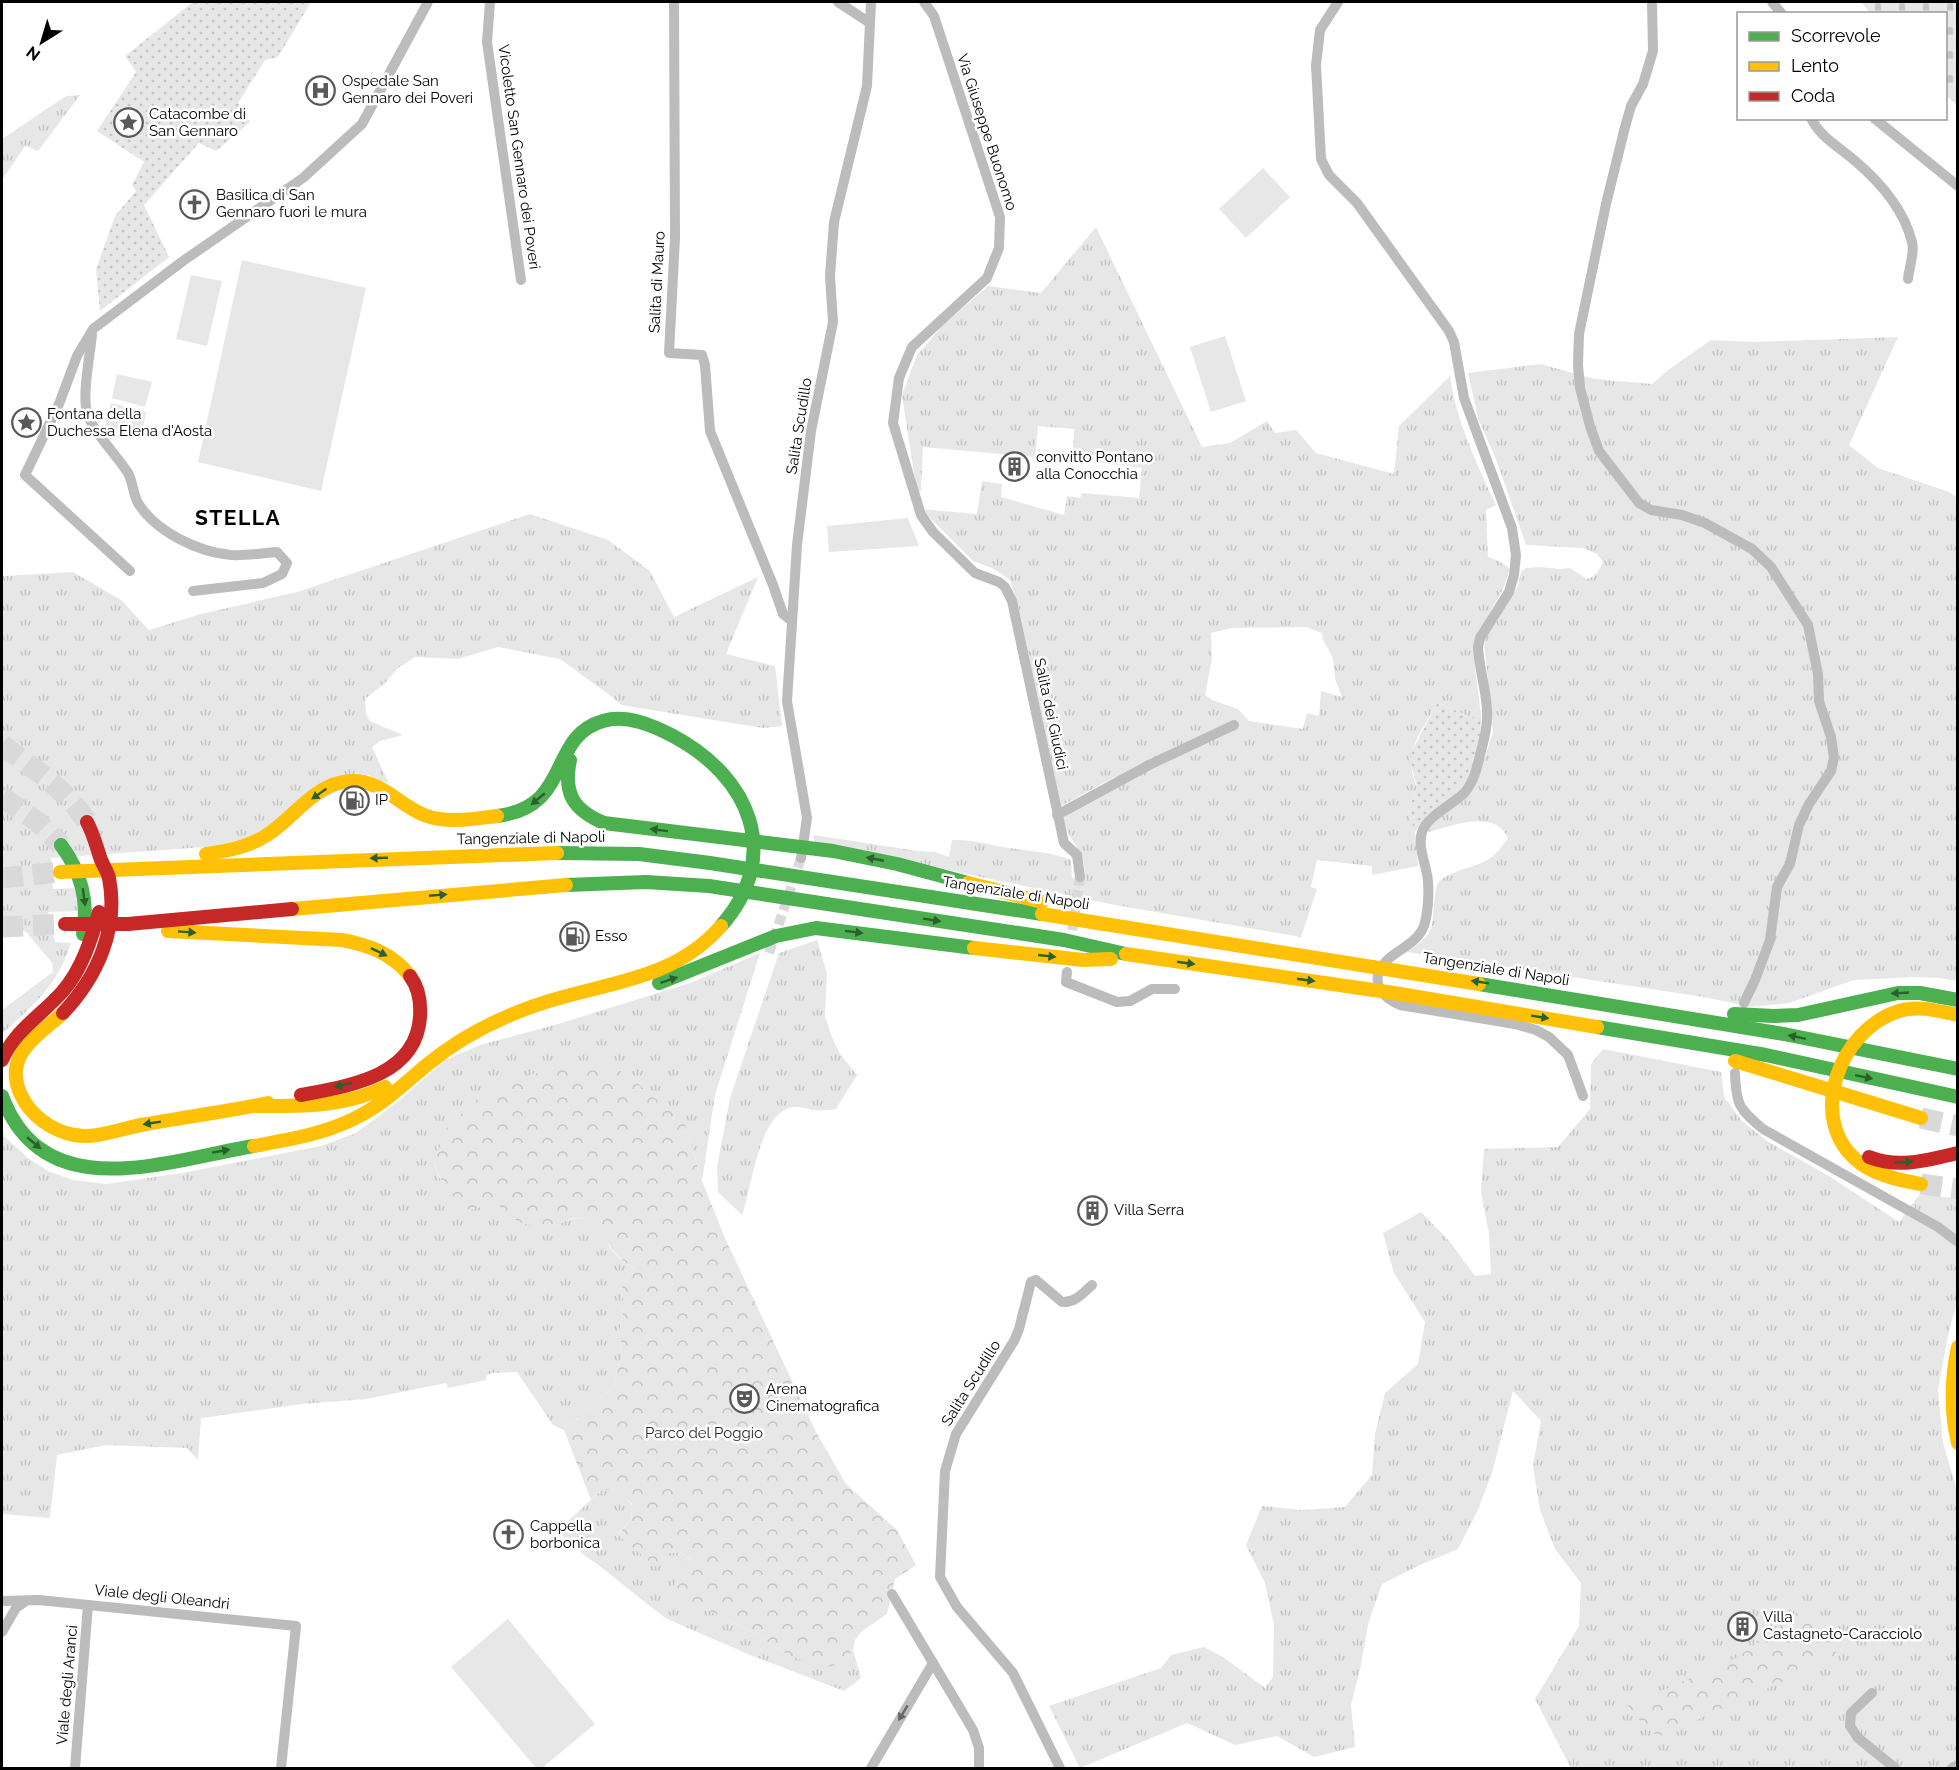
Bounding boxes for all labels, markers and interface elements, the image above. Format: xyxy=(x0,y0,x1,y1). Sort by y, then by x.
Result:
north arrow xyxy=(12,12,72,72)
legend xyxy=(1737,12,1947,120)
text: Scorrevole xyxy=(1791,25,1881,46)
text: N xyxy=(23,42,44,65)
street label: Vicoletto San Gennaro dei Poveri xyxy=(494,43,544,271)
street label: Via Giuseppe Buonomo xyxy=(953,51,1021,213)
text: Lento xyxy=(1791,55,1839,76)
place label: Ospedale San Gennaro dei Poveri xyxy=(342,72,473,107)
hospital icon: Ospedale San Gennaro dei Poveri xyxy=(305,74,337,106)
text: Coda xyxy=(1791,85,1835,106)
place label: Catacombe di San Gennaro xyxy=(149,105,246,140)
place icon: Catacombe di San Gennaro xyxy=(112,107,144,139)
place label: Basilica di San Gennaro fuori le mura xyxy=(216,186,367,221)
church icon: Basilica di San Gennaro fuori le mura xyxy=(179,188,211,220)
street label: Salita di Mauro xyxy=(645,230,669,334)
street label: Salita Scudillo xyxy=(782,376,816,476)
place label: Fontana della Duchessa Elena d'Aosta xyxy=(47,405,212,440)
place icon: Fontana della Duchessa Elena d'Aosta xyxy=(10,407,42,439)
place label: convitto Pontano alla Conocchia xyxy=(1036,448,1153,483)
building icon: convitto Pontano alla Conocchia xyxy=(999,450,1031,482)
district label: STELLA xyxy=(195,505,281,530)
street label: Salita dei Giudici xyxy=(1030,656,1072,772)
fuel station icon: IP xyxy=(338,784,370,816)
one-way arrow xyxy=(311,788,328,799)
place label: IP xyxy=(375,791,388,809)
one-way arrow xyxy=(530,792,546,805)
one-way arrow xyxy=(649,825,668,835)
street label: Tangenziale di Napoli xyxy=(457,828,605,848)
one-way arrow xyxy=(370,854,389,863)
one-way arrow xyxy=(865,854,884,863)
street label: Tangenziale di Napoli xyxy=(941,872,1091,914)
one-way arrow xyxy=(80,888,89,907)
one-way arrow xyxy=(428,890,447,900)
one-way arrow xyxy=(923,916,942,925)
fuel station icon: Esso xyxy=(558,920,590,952)
one-way arrow xyxy=(177,927,196,937)
place label: Esso xyxy=(595,927,628,945)
one-way arrow xyxy=(845,927,864,936)
one-way arrow xyxy=(371,947,388,956)
street label: Tangenziale di Napoli xyxy=(1421,948,1571,990)
one-way arrow xyxy=(1038,951,1057,961)
one-way arrow xyxy=(1177,958,1196,967)
one-way arrow xyxy=(660,974,678,984)
one-way arrow xyxy=(1296,976,1315,985)
one-way arrow xyxy=(1470,978,1489,987)
one-way arrow xyxy=(1890,988,1909,998)
one-way arrow xyxy=(1530,1013,1549,1022)
one-way arrow xyxy=(1787,1032,1806,1041)
one-way arrow xyxy=(1855,1072,1873,1082)
one-way arrow xyxy=(334,1081,352,1091)
one-way arrow xyxy=(142,1119,161,1128)
one-way arrow xyxy=(26,1137,42,1150)
one-way arrow xyxy=(212,1146,231,1155)
one-way arrow xyxy=(1895,1158,1914,1167)
building icon: Villa Serra xyxy=(1077,1194,1109,1226)
place label: Villa Serra xyxy=(1114,1201,1184,1219)
street label: Salita Scudillo xyxy=(938,1337,1005,1429)
place label: Arena Cinematografica xyxy=(766,1380,879,1415)
theatre icon: Arena Cinematografica xyxy=(729,1382,761,1414)
park label: Parco del Poggio xyxy=(645,1424,763,1442)
place label: Cappella borbonica xyxy=(530,1517,600,1552)
church icon: Cappella borbonica xyxy=(493,1519,525,1551)
street label: Viale degli Oleandri xyxy=(94,1581,230,1613)
place label: Villa Castagneto-Caracciolo xyxy=(1763,1608,1922,1643)
building icon: Villa Castagneto-Caracciolo xyxy=(1726,1610,1758,1642)
street label: Viale degli Aranci xyxy=(53,1624,81,1746)
one-way arrow xyxy=(898,1705,909,1721)

